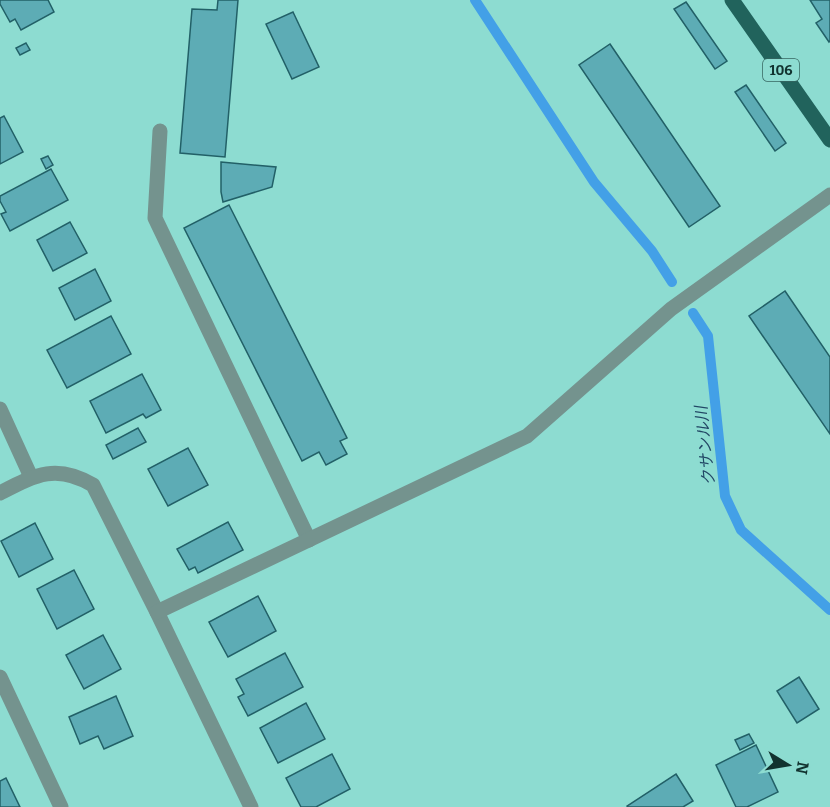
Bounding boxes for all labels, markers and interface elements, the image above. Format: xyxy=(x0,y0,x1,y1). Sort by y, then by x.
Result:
road number: 106 xyxy=(763,59,799,81)
water label: クサンル川 xyxy=(691,403,719,487)
north arrow xyxy=(758,735,818,795)
text: N xyxy=(792,760,813,776)

